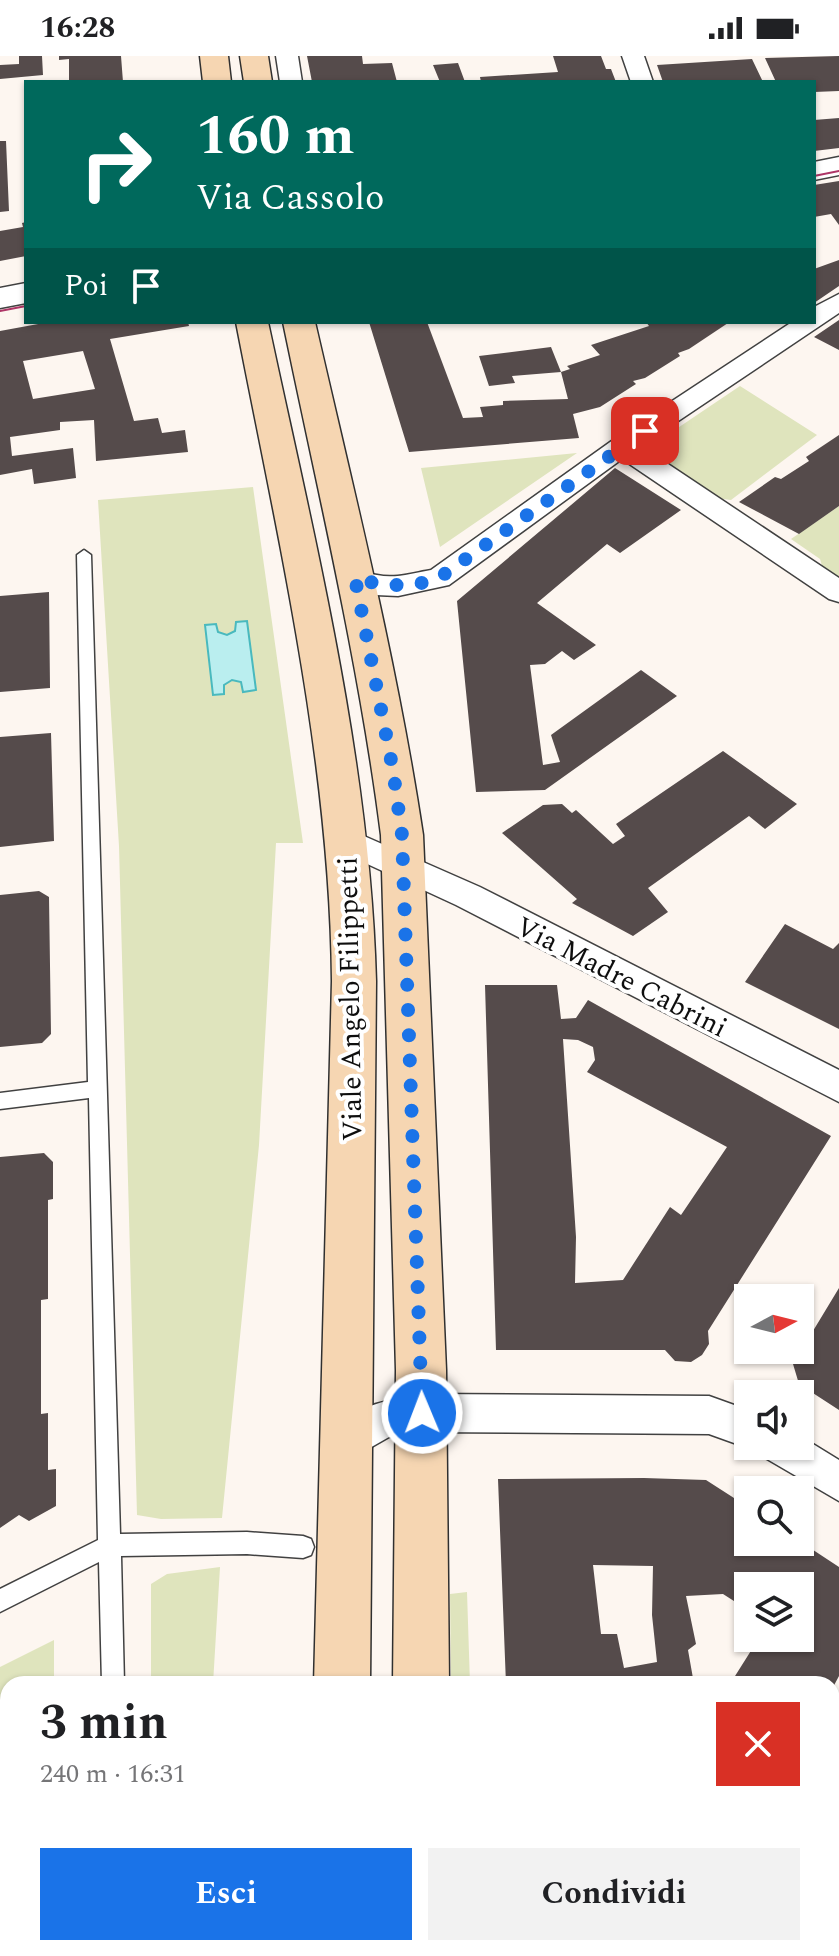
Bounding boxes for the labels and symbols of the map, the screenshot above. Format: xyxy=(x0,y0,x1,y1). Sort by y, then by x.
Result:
pin xyxy=(611,397,679,465)
street label: Viale Angelo Filippetti xyxy=(327,856,374,1142)
street label: Via Madre Cabrini xyxy=(508,905,735,1049)
north arrow xyxy=(734,1284,814,1364)
position arrow xyxy=(380,1371,464,1455)

